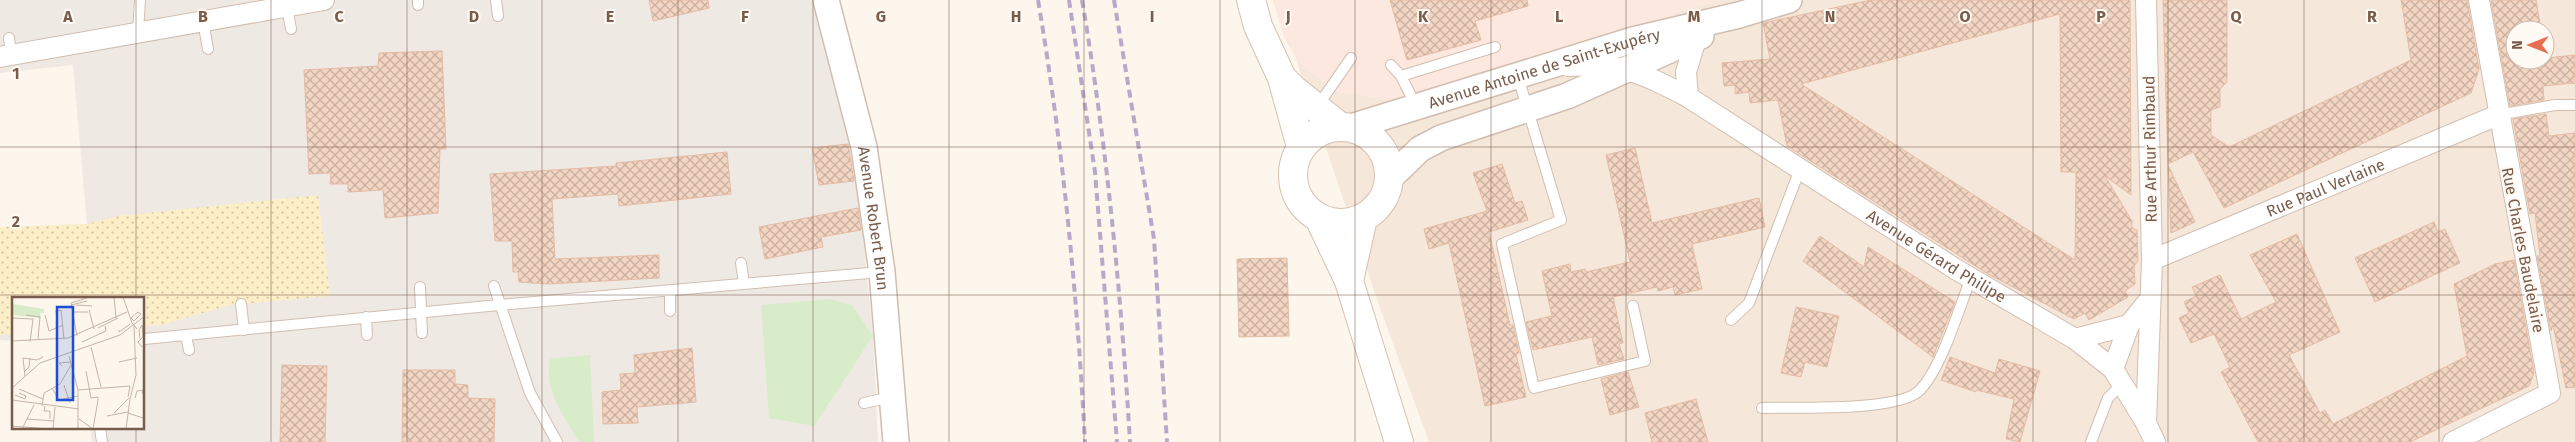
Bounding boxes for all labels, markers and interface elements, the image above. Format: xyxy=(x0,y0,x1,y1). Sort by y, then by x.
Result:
text: A xyxy=(62,7,73,26)
text: B xyxy=(198,7,208,26)
text: C xyxy=(334,7,344,26)
text: D xyxy=(469,7,479,26)
text: E xyxy=(606,7,614,26)
text: F xyxy=(741,7,749,26)
text: G xyxy=(876,7,886,26)
text: H xyxy=(1011,7,1021,26)
text: I xyxy=(1150,7,1154,26)
text: J xyxy=(1284,7,1291,26)
text: K xyxy=(1418,7,1429,26)
text: L xyxy=(1555,7,1563,26)
text: M xyxy=(1688,7,1701,26)
text: N xyxy=(1825,7,1835,26)
text: O xyxy=(1959,7,1971,26)
text: P xyxy=(2096,7,2106,26)
text: Q xyxy=(2230,7,2242,26)
text: R xyxy=(2367,7,2377,26)
north arrow xyxy=(2505,20,2555,70)
street label: Avenue Antoine de Saint-Exupéry xyxy=(1426,24,1662,112)
text: N xyxy=(2509,40,2526,50)
text: 1 xyxy=(12,64,20,83)
street label: Rue Arthur Rimbaud xyxy=(2139,75,2161,223)
street label: Avenue Robert Brun xyxy=(855,145,893,291)
street label: Rue Paul Verlaine xyxy=(2263,154,2388,221)
street label: Rue Charles Baudelaire xyxy=(2498,166,2548,334)
street label: Avenue Gérard Philipe xyxy=(1863,205,2010,306)
text: 2 xyxy=(12,212,20,231)
inset map xyxy=(12,297,145,430)

